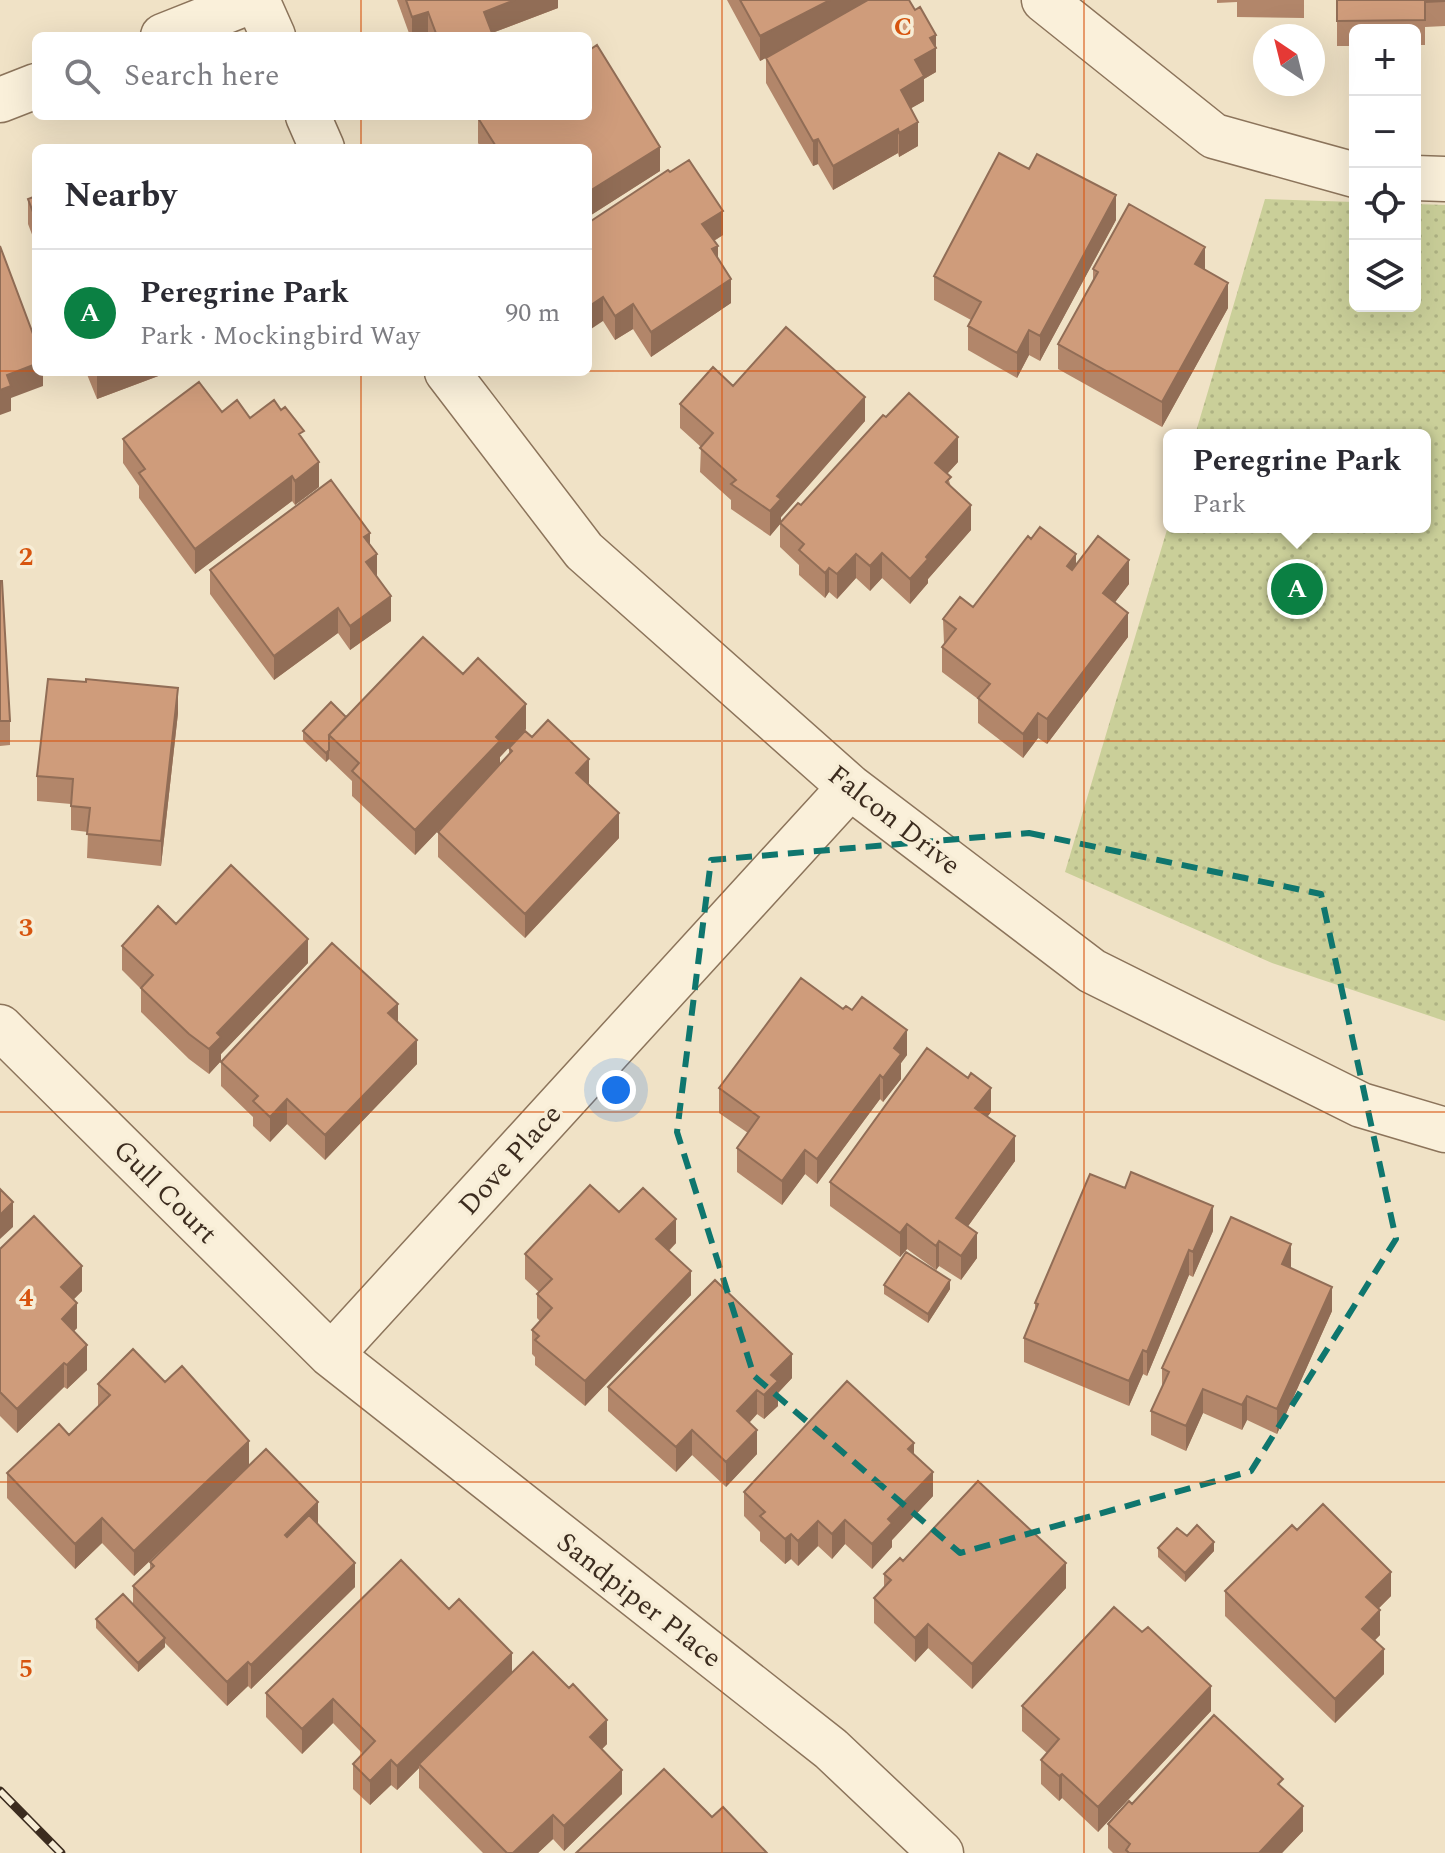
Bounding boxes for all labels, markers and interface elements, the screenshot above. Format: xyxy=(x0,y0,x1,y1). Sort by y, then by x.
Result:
text: C xyxy=(894,7,912,47)
north arrow xyxy=(1253,24,1325,96)
map controls xyxy=(1349,24,1421,312)
button: + xyxy=(1349,24,1421,96)
search box xyxy=(32,32,592,120)
text: Search here xyxy=(124,53,280,99)
icon: search xyxy=(60,54,104,98)
button: − xyxy=(1349,96,1421,168)
button: locate xyxy=(1349,168,1421,240)
text: Nearby xyxy=(64,170,177,222)
button: layers xyxy=(1349,240,1421,312)
text: Peregrine Park xyxy=(140,270,349,316)
text: A xyxy=(80,293,100,333)
text: 90 m xyxy=(505,293,560,333)
text: Park · Mockingbird Way xyxy=(140,316,420,356)
popup xyxy=(1163,429,1431,533)
text: Peregrine Park xyxy=(1193,438,1401,484)
text: Park xyxy=(1193,484,1246,524)
text: 2 xyxy=(19,537,33,577)
pin: A xyxy=(1271,559,1323,619)
street label: Falcon Drive xyxy=(818,754,970,886)
text: 3 xyxy=(19,908,33,948)
your location xyxy=(596,1070,636,1110)
street label: Dove Place xyxy=(448,1094,572,1226)
street label: Gull Court xyxy=(103,1130,227,1254)
text: 4 xyxy=(19,1278,34,1318)
street label: Sandpiper Place xyxy=(547,1522,731,1679)
text: 5 xyxy=(19,1649,33,1689)

